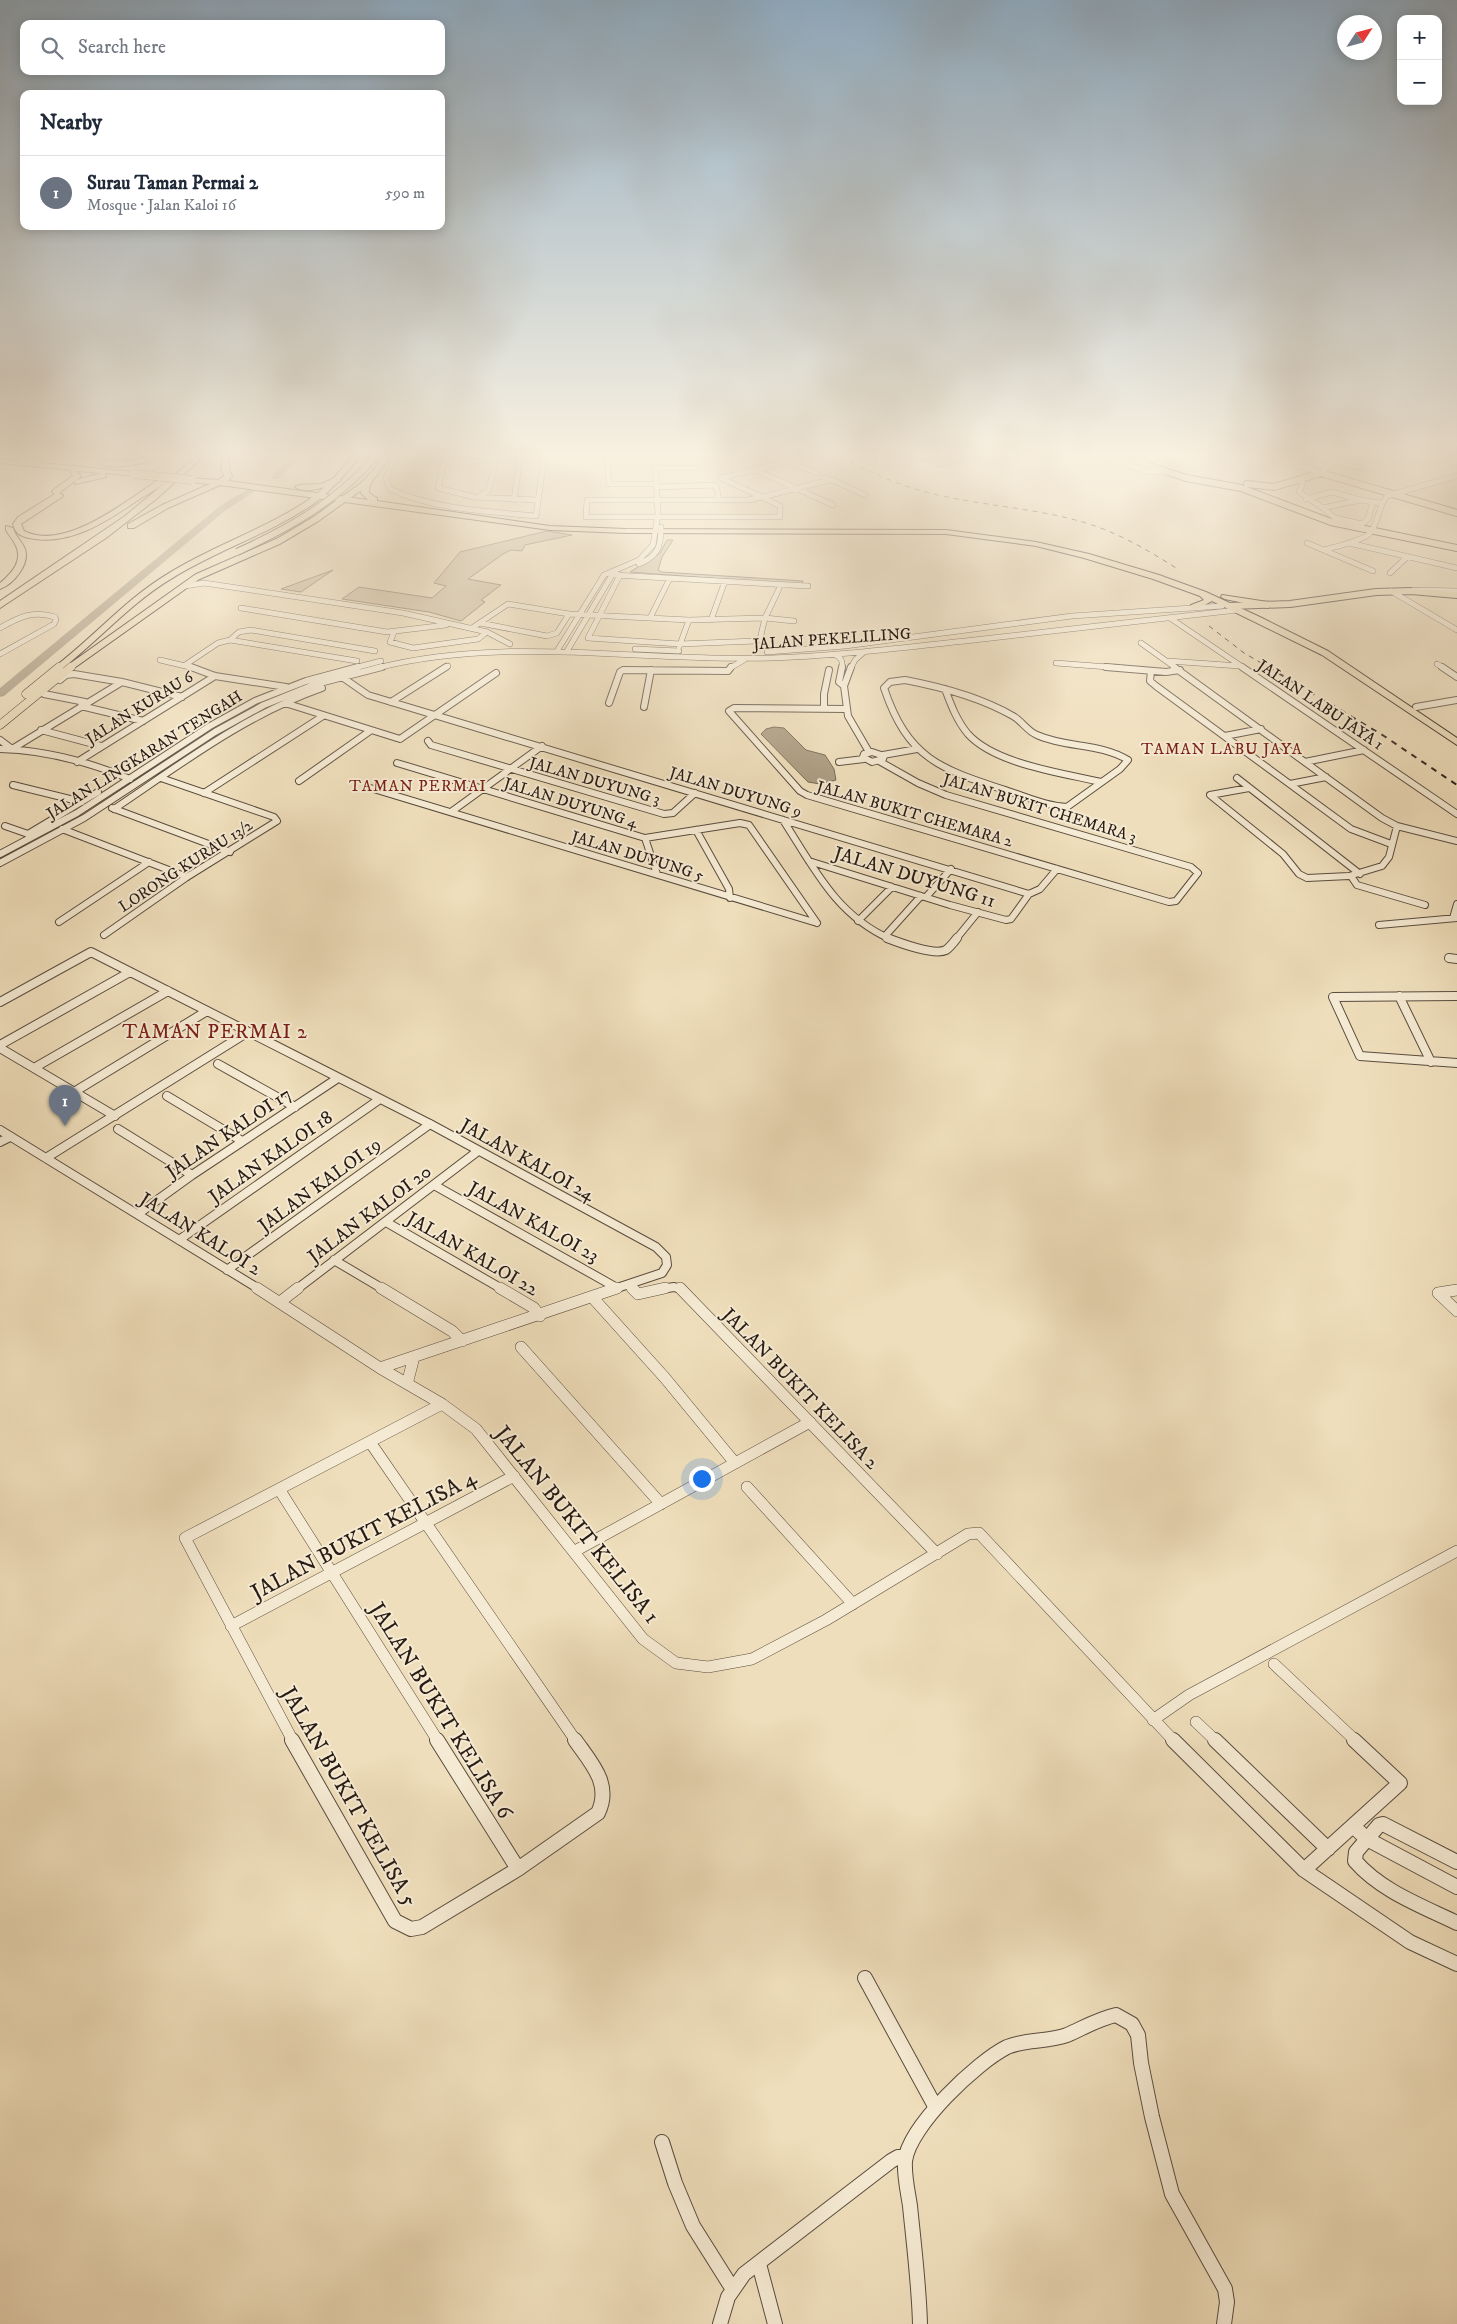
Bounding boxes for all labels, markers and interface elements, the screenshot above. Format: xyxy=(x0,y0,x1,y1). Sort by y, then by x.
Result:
north arrow xyxy=(1337,15,1382,60)
map controls xyxy=(1397,15,1442,105)
button: + xyxy=(1397,15,1442,60)
search box xyxy=(20,20,445,75)
icon: search xyxy=(38,34,66,62)
text: Search here xyxy=(78,36,166,59)
button: − xyxy=(1397,60,1442,105)
text: Nearby xyxy=(40,110,102,136)
text: Surau Taman Permai 2 xyxy=(87,172,258,195)
text: 1 xyxy=(53,183,59,203)
text: 590 m xyxy=(385,183,425,203)
text: Mosque · Jalan Kaloi 16 xyxy=(87,195,236,215)
street label: JALAN PEKELILING xyxy=(750,623,912,655)
street label: JALAN LABU JAYA 1 xyxy=(1252,654,1387,755)
street label: JALAN KURAU 6 xyxy=(80,666,198,750)
street label: JALAN LINGKARAN TENGAH xyxy=(41,686,246,825)
district label: TAMAN LABU JAYA xyxy=(1141,739,1303,759)
street label: JALAN DUYUNG 3 xyxy=(525,752,663,809)
street label: JALAN DUYUNG 9 xyxy=(665,762,804,822)
street label: JALAN BUKIT CHEMARA 3 xyxy=(939,768,1139,847)
street label: JALAN DUYUNG 4 xyxy=(500,773,641,833)
district label: TAMAN PERMAI xyxy=(349,776,487,796)
street label: JALAN BUKIT CHEMARA 2 xyxy=(812,776,1015,852)
street label: LORONG KURAU 13/2 xyxy=(115,815,256,917)
street label: JALAN DUYUNG 5 xyxy=(567,826,706,886)
street label: JALAN DUYUNG 11 xyxy=(829,841,998,913)
district label: TAMAN PERMAI 2 xyxy=(122,1020,308,1045)
street label: JALAN KALOI 17 xyxy=(160,1083,296,1185)
pin: 1 xyxy=(49,1085,81,1126)
street label: JALAN KALOI 18 xyxy=(203,1106,337,1210)
street label: JALAN KALOI 24 xyxy=(454,1113,599,1207)
street label: JALAN KALOI 19 xyxy=(252,1133,386,1239)
street label: JALAN KALOI 20 xyxy=(302,1160,436,1269)
street label: JALAN KALOI 23 xyxy=(462,1176,603,1268)
street label: JALAN KALOI 2 xyxy=(134,1187,266,1281)
street label: JALAN KALOI 22 xyxy=(401,1206,543,1302)
street label: JALAN BUKIT KELISA 2 xyxy=(716,1302,883,1475)
street label: JALAN BUKIT KELISA 1 xyxy=(488,1419,665,1629)
street label: JALAN BUKIT KELISA 4 xyxy=(245,1464,482,1607)
your location xyxy=(689,1466,715,1492)
street label: JALAN BUKIT KELISA 6 xyxy=(362,1596,519,1825)
street label: JALAN BUKIT KELISA 5 xyxy=(274,1680,423,1912)

